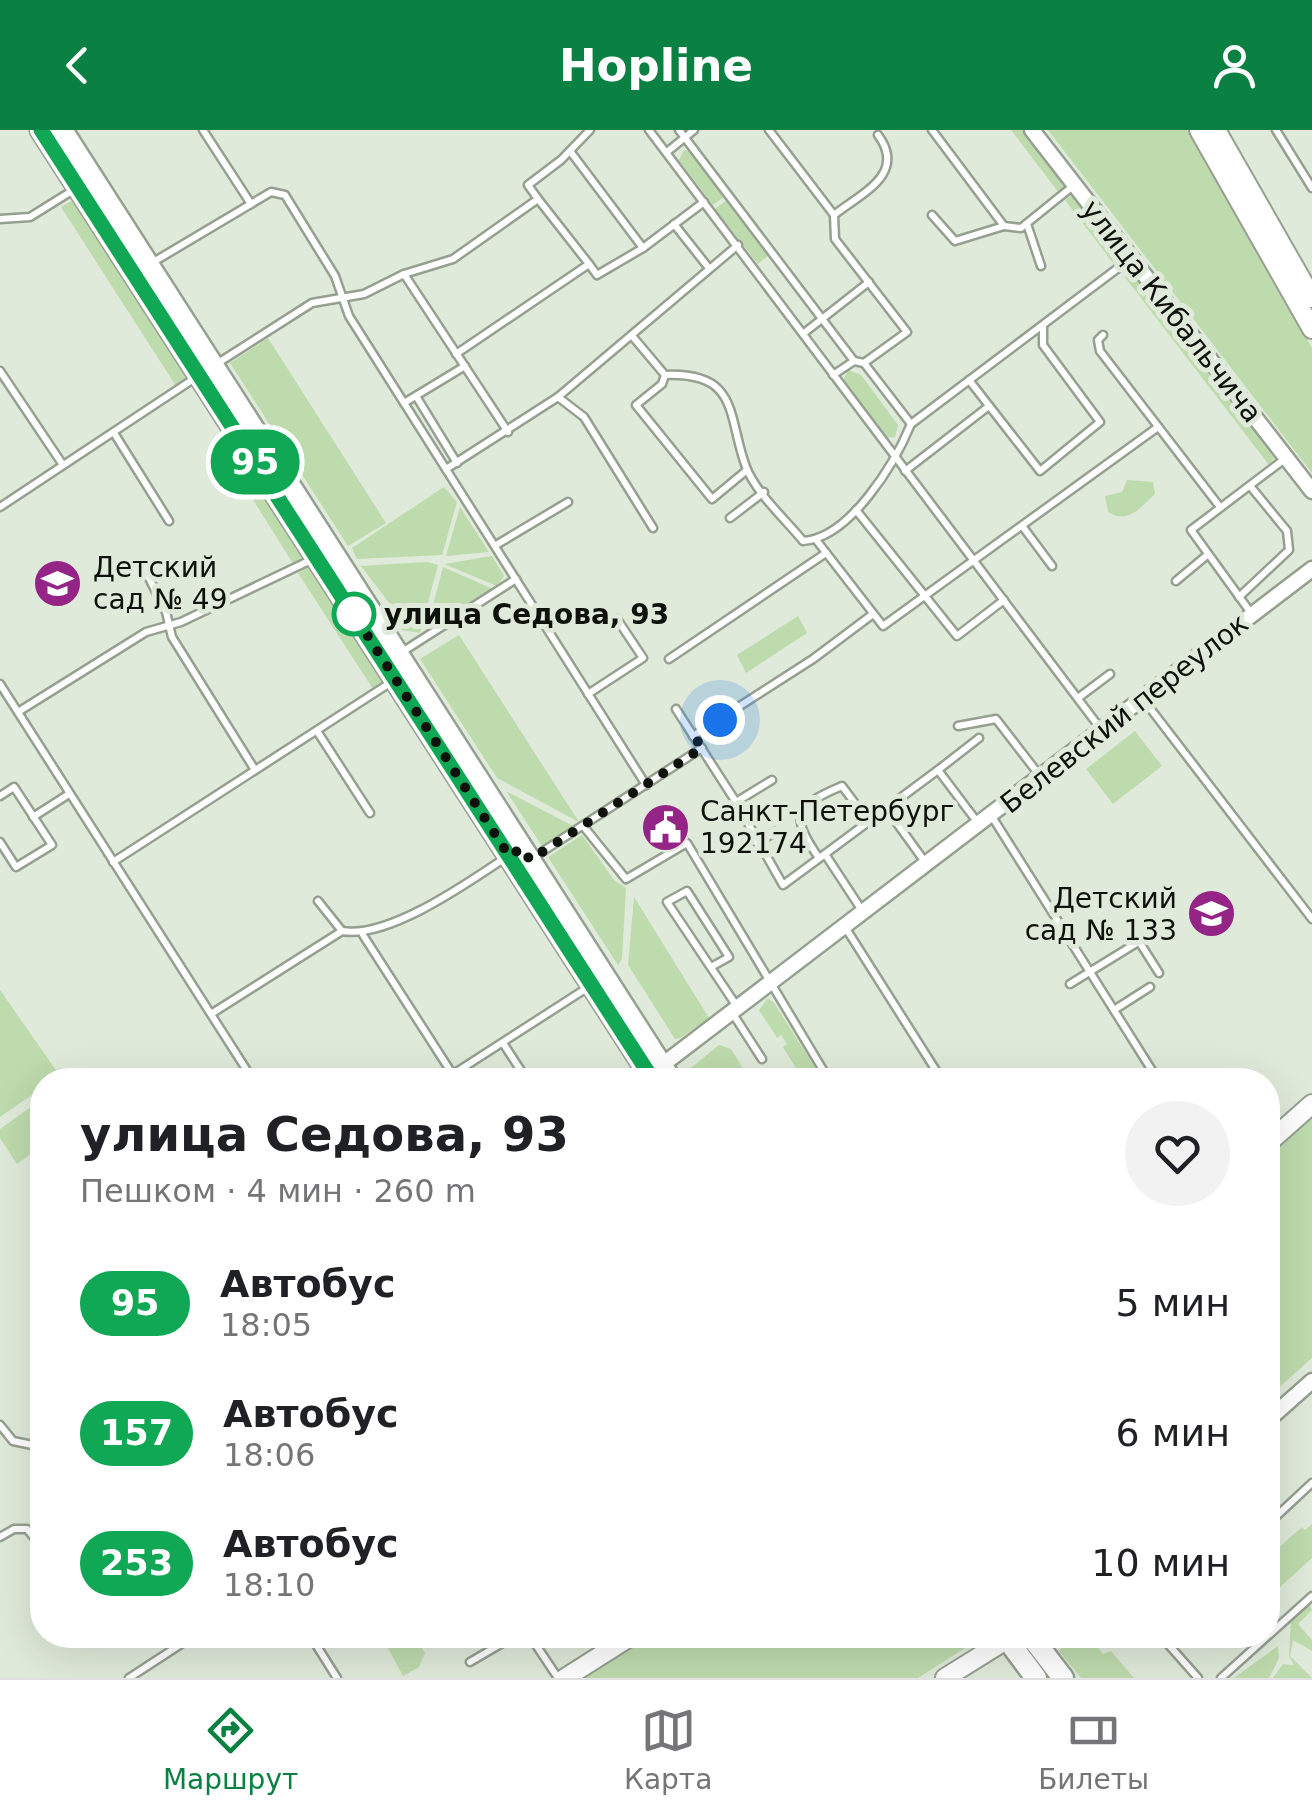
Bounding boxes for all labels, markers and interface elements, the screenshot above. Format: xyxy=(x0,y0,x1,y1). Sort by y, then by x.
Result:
icon: back xyxy=(50,38,105,93)
icon: person xyxy=(1207,38,1262,93)
text: Hopline xyxy=(559,39,753,92)
street label: улица Кибальчича xyxy=(1075,194,1269,429)
line badge: 95 xyxy=(210,430,300,494)
text: 95 xyxy=(231,442,279,482)
place label: Детский сад № 49 xyxy=(93,551,227,616)
school or university icon: Детский сад № 49 xyxy=(32,557,84,609)
marker: улица Седова, 93 xyxy=(333,593,375,635)
place label: улица Седова, 93 xyxy=(384,598,669,631)
street label: Белевский переулок xyxy=(994,607,1255,820)
your location xyxy=(695,695,745,745)
place label: Санкт-Петербург 192174 xyxy=(700,795,954,860)
public building icon: Санкт-Петербург 192174 xyxy=(639,801,691,853)
place label: Детский сад № 133 xyxy=(1025,882,1177,947)
school or university icon: Детский сад № 133 xyxy=(1186,888,1238,940)
button: heart xyxy=(1125,1101,1230,1206)
text: улица Седова, 93 xyxy=(80,1106,569,1162)
text: Пешком · 4 мин · 260 m xyxy=(80,1172,476,1210)
text: Автобус xyxy=(220,1262,395,1306)
text: 5 мин xyxy=(1116,1281,1230,1325)
text: 95 xyxy=(111,1283,159,1323)
text: 18:05 xyxy=(220,1306,312,1344)
text: Автобус xyxy=(223,1392,398,1436)
text: 6 мин xyxy=(1116,1411,1230,1455)
text: 157 xyxy=(100,1413,173,1453)
text: 18:06 xyxy=(223,1436,315,1474)
text: Автобус xyxy=(223,1522,398,1566)
text: 10 мин xyxy=(1091,1541,1230,1585)
text: 253 xyxy=(100,1543,173,1583)
text: 18:10 xyxy=(223,1566,315,1604)
tab: Маршрут xyxy=(163,1703,298,1796)
tab: Карта xyxy=(624,1703,712,1796)
tab: Билеты xyxy=(1038,1703,1149,1796)

